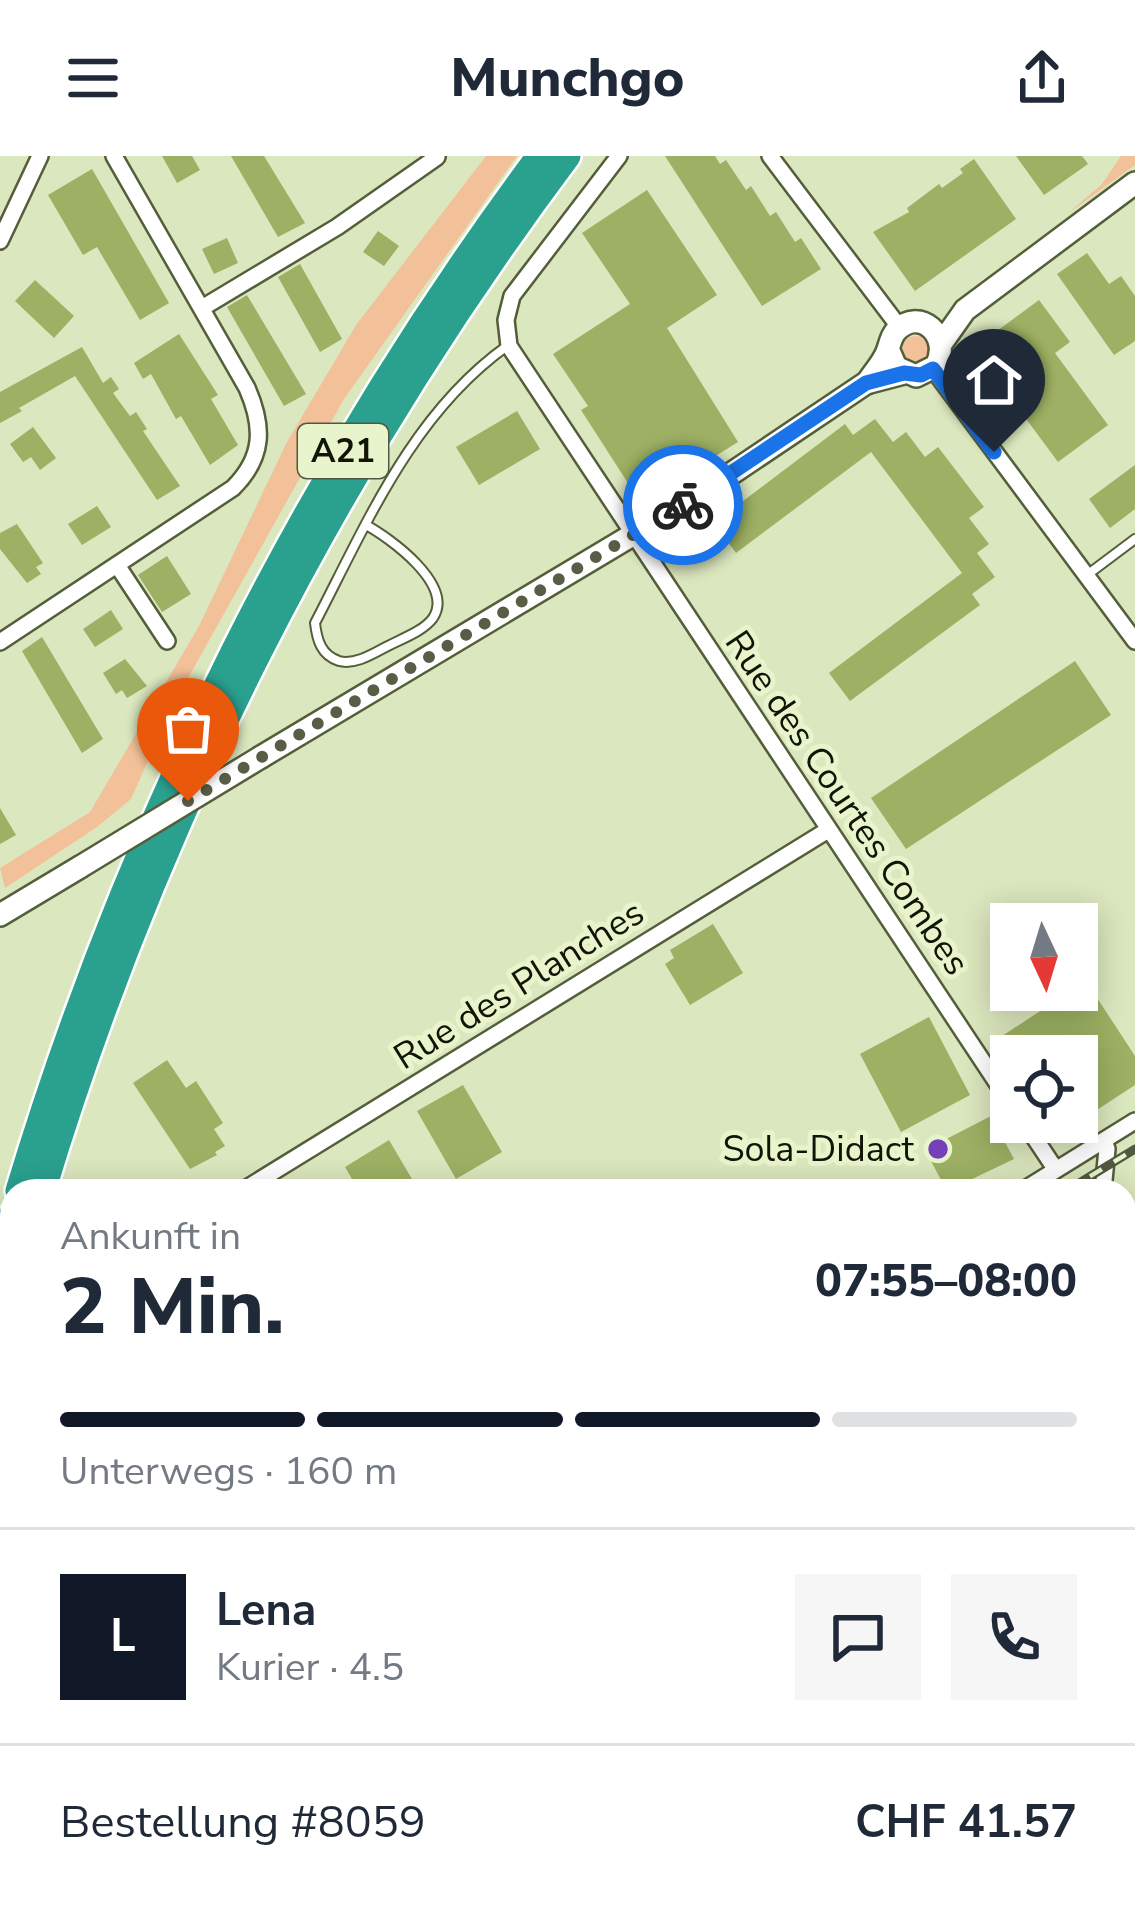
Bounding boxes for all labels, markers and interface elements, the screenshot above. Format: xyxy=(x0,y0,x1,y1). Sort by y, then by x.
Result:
text: Munchgo xyxy=(450,41,685,115)
icon: menu xyxy=(60,45,126,111)
icon: share xyxy=(1009,45,1075,111)
pin xyxy=(943,329,1045,452)
icon: home xyxy=(961,347,1027,413)
road number: A21 xyxy=(298,424,388,478)
courier xyxy=(623,445,743,565)
icon: bike xyxy=(650,472,716,538)
street label: Rue des Courtes Combes xyxy=(713,621,981,985)
pin xyxy=(137,678,239,801)
icon: bag xyxy=(155,696,221,762)
street label: Rue des Planches xyxy=(385,888,653,1082)
north arrow xyxy=(990,903,1098,1011)
map controls xyxy=(990,903,1098,1143)
button: locate xyxy=(990,1035,1098,1143)
place label: Sola-Didact xyxy=(722,1125,914,1174)
marker: Sola-Didact xyxy=(925,1136,951,1162)
text: Ankunft in xyxy=(60,1210,241,1263)
text: 07:55–08:00 xyxy=(815,1251,1077,1312)
text: 2 Min. xyxy=(60,1254,284,1361)
text: Unterwegs · 160 m xyxy=(60,1445,397,1498)
button: chat xyxy=(795,1574,921,1700)
button: phone xyxy=(951,1574,1077,1700)
text: Lena xyxy=(216,1580,316,1641)
text: L xyxy=(110,1606,136,1667)
text: Kurier · 4.5 xyxy=(216,1641,404,1694)
text: Bestellung #8059 xyxy=(60,1792,426,1853)
text: CHF 41.57 xyxy=(855,1792,1077,1853)

